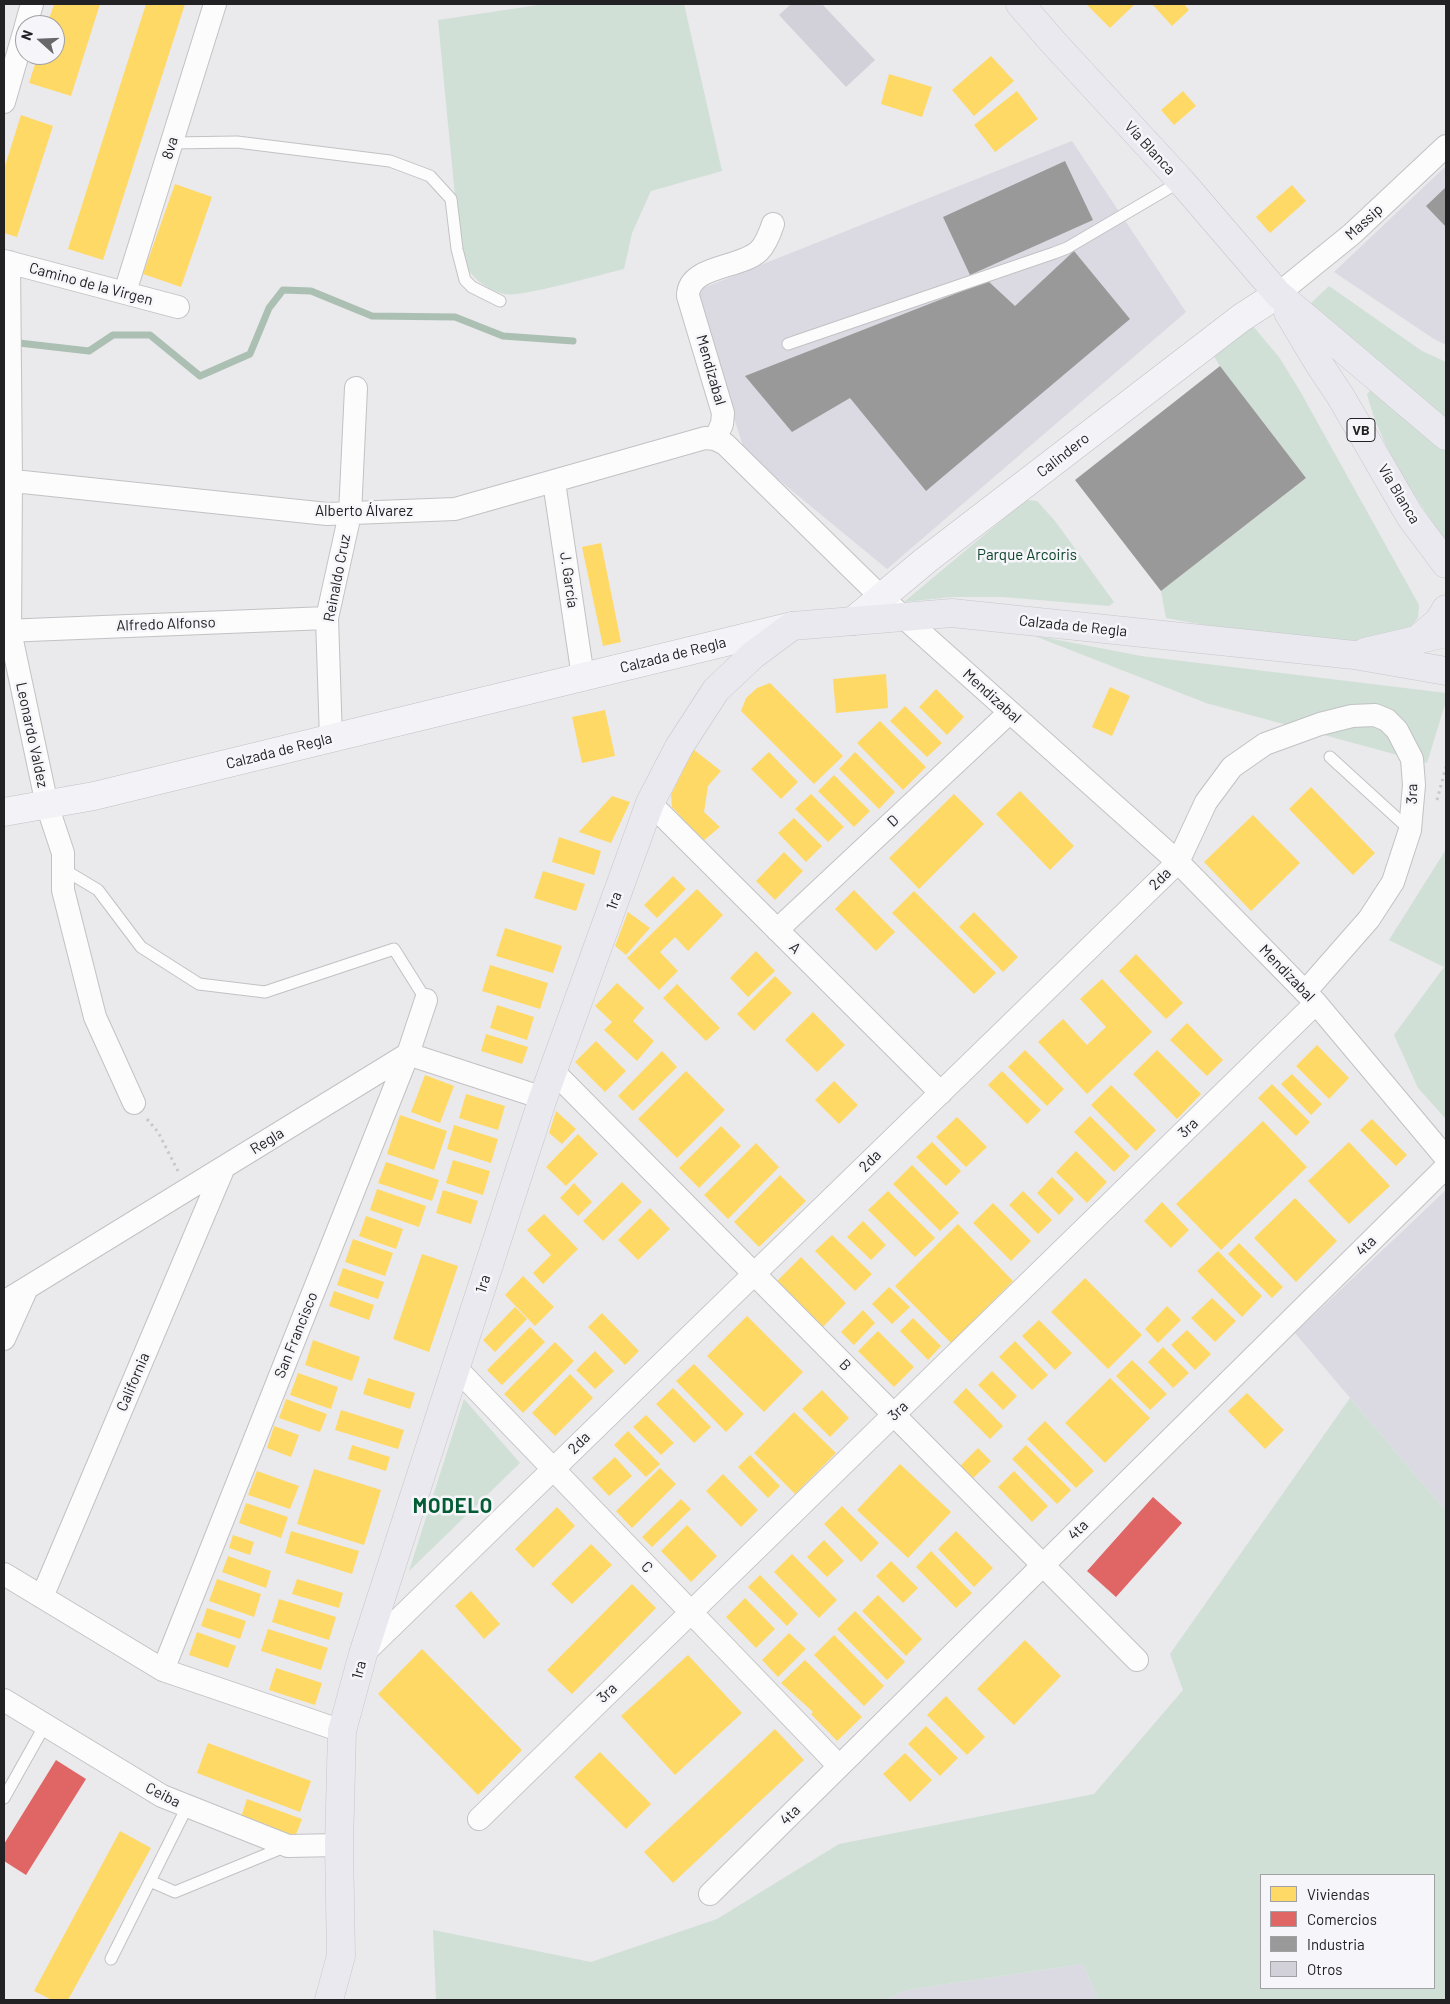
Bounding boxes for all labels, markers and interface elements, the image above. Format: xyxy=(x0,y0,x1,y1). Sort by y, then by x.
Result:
north arrow xyxy=(15,15,65,65)
text: N xyxy=(17,28,36,42)
street label: Vía Blanca xyxy=(1121,117,1179,179)
street label: 8va xyxy=(158,135,182,161)
street label: Massip xyxy=(1341,200,1387,244)
street label: Camino de la Virgen xyxy=(27,259,155,309)
street label: Mendizabal xyxy=(692,333,730,407)
road number: VB xyxy=(1347,418,1375,442)
street label: Calindero xyxy=(1033,429,1093,481)
street label: Vía Blanca xyxy=(1374,461,1424,527)
street label: Alberto Álvarez xyxy=(315,502,413,520)
street label: Reinaldo Cruz xyxy=(320,533,354,623)
park label: Parque Arcoiris xyxy=(977,546,1077,564)
street label: J. García xyxy=(556,551,582,609)
street label: Calzada de Regla xyxy=(1018,611,1128,641)
street label: Alfredo Alfonso xyxy=(116,613,216,635)
street label: Calzada de Regla xyxy=(618,633,728,677)
street label: Mendizabal xyxy=(959,665,1025,727)
street label: Leonardo Valdez xyxy=(12,681,52,789)
street label: Calzada de Regla xyxy=(224,729,334,773)
street label: 3ra xyxy=(1403,783,1421,805)
street label: D xyxy=(883,811,903,831)
street label: 2da xyxy=(1145,864,1175,894)
street label: 1ra xyxy=(602,889,626,913)
street label: A xyxy=(785,938,805,958)
street label: Mendizabal xyxy=(1255,941,1319,1005)
street label: 3ra xyxy=(1174,1114,1202,1142)
street label: Regla xyxy=(247,1124,287,1158)
street label: 2da xyxy=(855,1146,885,1176)
street label: 4ta xyxy=(1352,1232,1380,1260)
street label: 1ra xyxy=(472,1272,494,1296)
street label: San Francisco xyxy=(270,1289,322,1381)
street label: California xyxy=(113,1350,153,1414)
street label: B xyxy=(835,1355,855,1375)
street label: 3ra xyxy=(884,1397,912,1425)
street label: 2da xyxy=(564,1428,594,1458)
district label: MODELO xyxy=(412,1494,494,1518)
street label: 4ta xyxy=(1064,1516,1092,1544)
street label: C xyxy=(637,1557,657,1577)
street label: 1ra xyxy=(348,1659,370,1681)
street label: 3ra xyxy=(593,1679,621,1707)
street label: Ceiba xyxy=(143,1779,183,1811)
street label: 4ta xyxy=(776,1801,804,1829)
legend xyxy=(1260,1874,1435,1989)
text: Viviendas xyxy=(1307,1885,1370,1903)
text: Comercios xyxy=(1307,1910,1377,1928)
text: Industria xyxy=(1307,1935,1365,1953)
text: Otros xyxy=(1307,1960,1343,1978)

